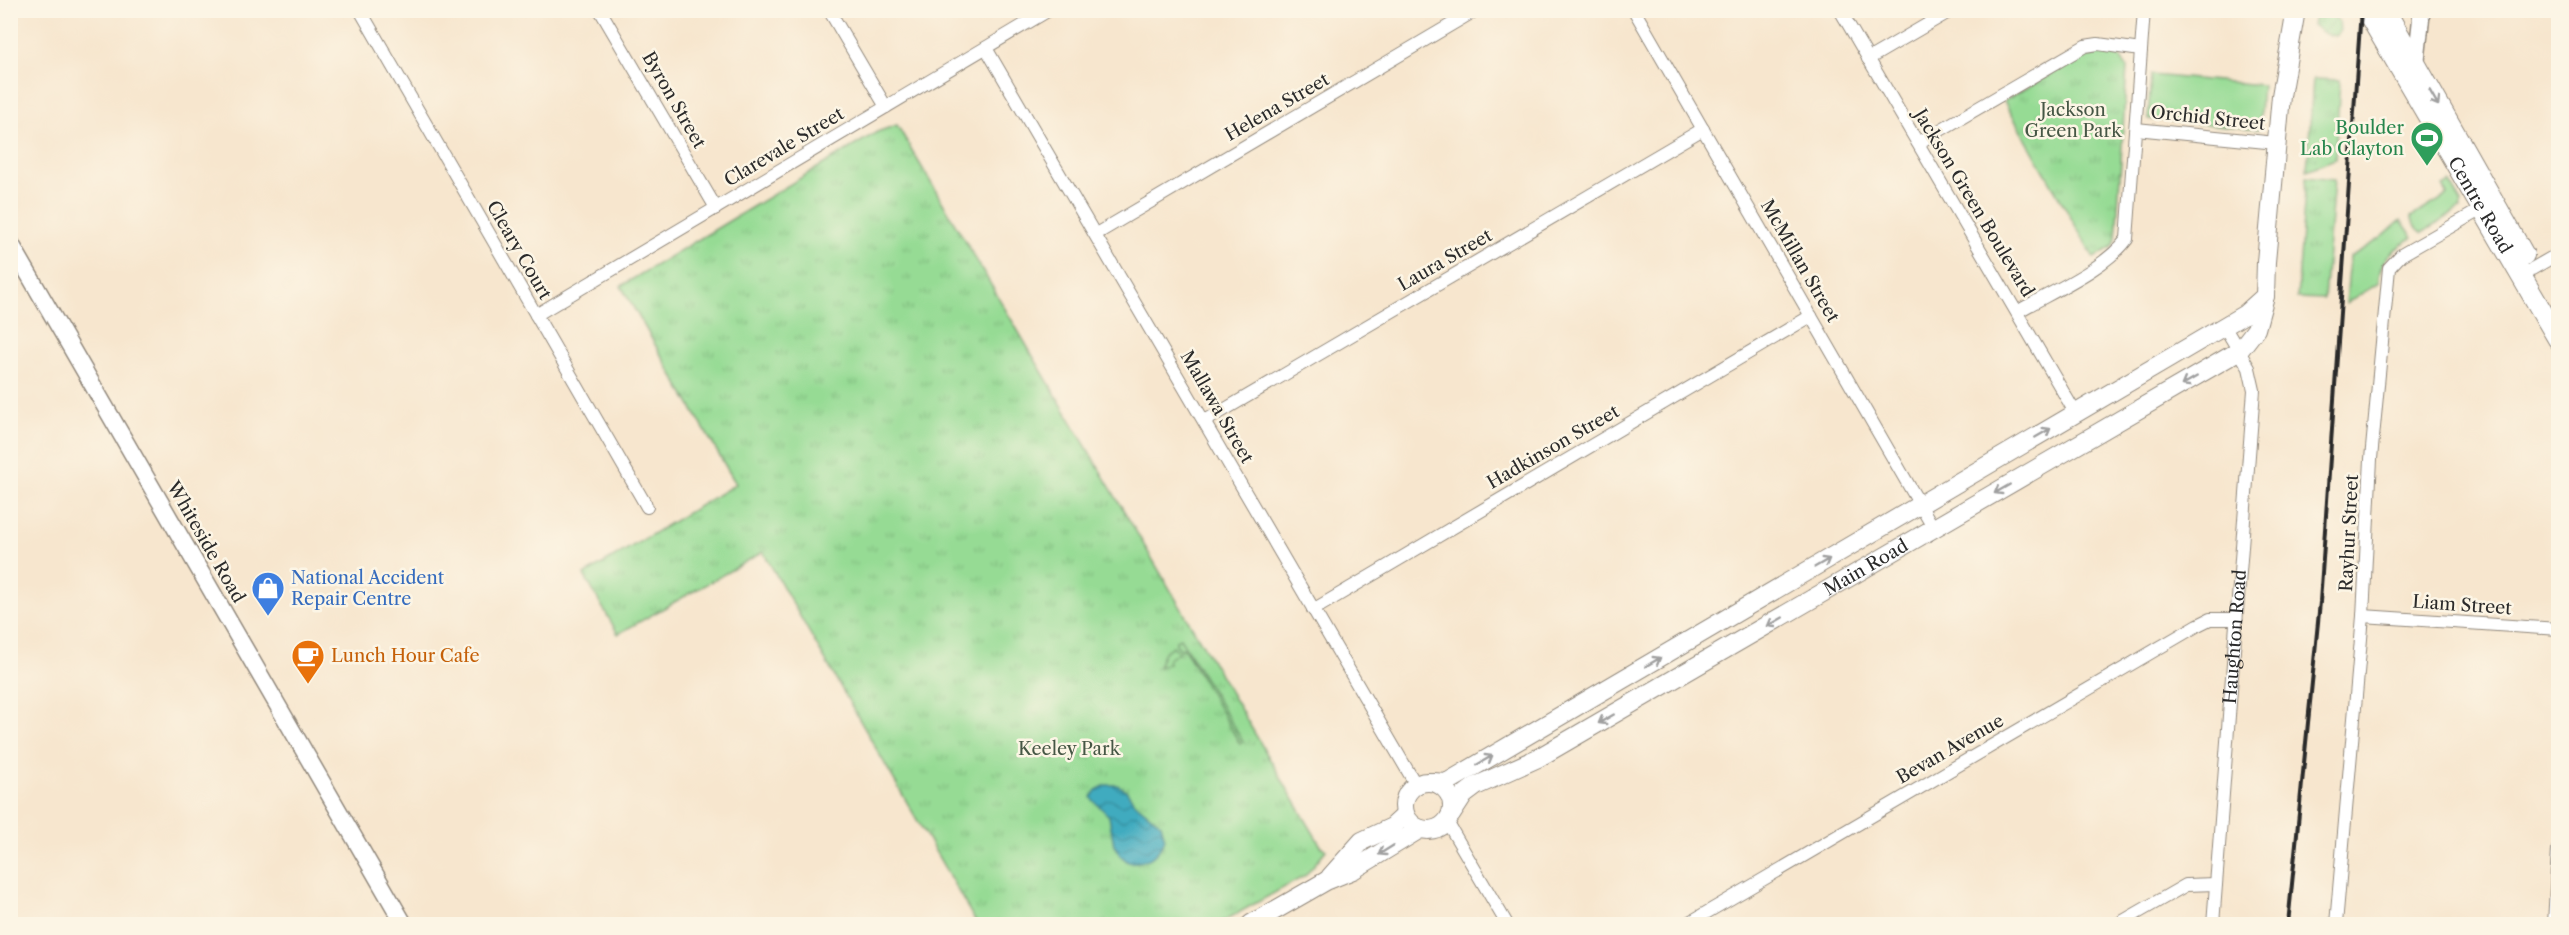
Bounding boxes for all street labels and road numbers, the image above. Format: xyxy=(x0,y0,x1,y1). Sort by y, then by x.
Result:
street label: Byron Street xyxy=(638,48,711,153)
street label: Helena Street xyxy=(1221,68,1334,146)
street label: Orchid Street xyxy=(2150,101,2267,135)
street label: Clarevale Street xyxy=(720,102,848,191)
street label: Jackson Green Boulevard xyxy=(1908,102,2039,301)
street label: Centre Road xyxy=(2443,153,2517,258)
street label: McMillan Street xyxy=(1756,196,1844,327)
street label: Cleary Court xyxy=(482,197,556,304)
street label: Laura Street xyxy=(1394,224,1496,296)
street label: Mallawa Street xyxy=(1176,347,1259,468)
street label: Hadkinson Street xyxy=(1483,400,1624,494)
street label: Rayhur Street xyxy=(2335,473,2363,592)
street label: Whiteside Road xyxy=(162,476,250,607)
street label: Main Road xyxy=(1820,535,1912,601)
street label: Haughton Road xyxy=(2219,569,2251,705)
street label: Liam Street xyxy=(2412,591,2513,619)
street label: Bevan Avenue xyxy=(1892,709,2008,789)

